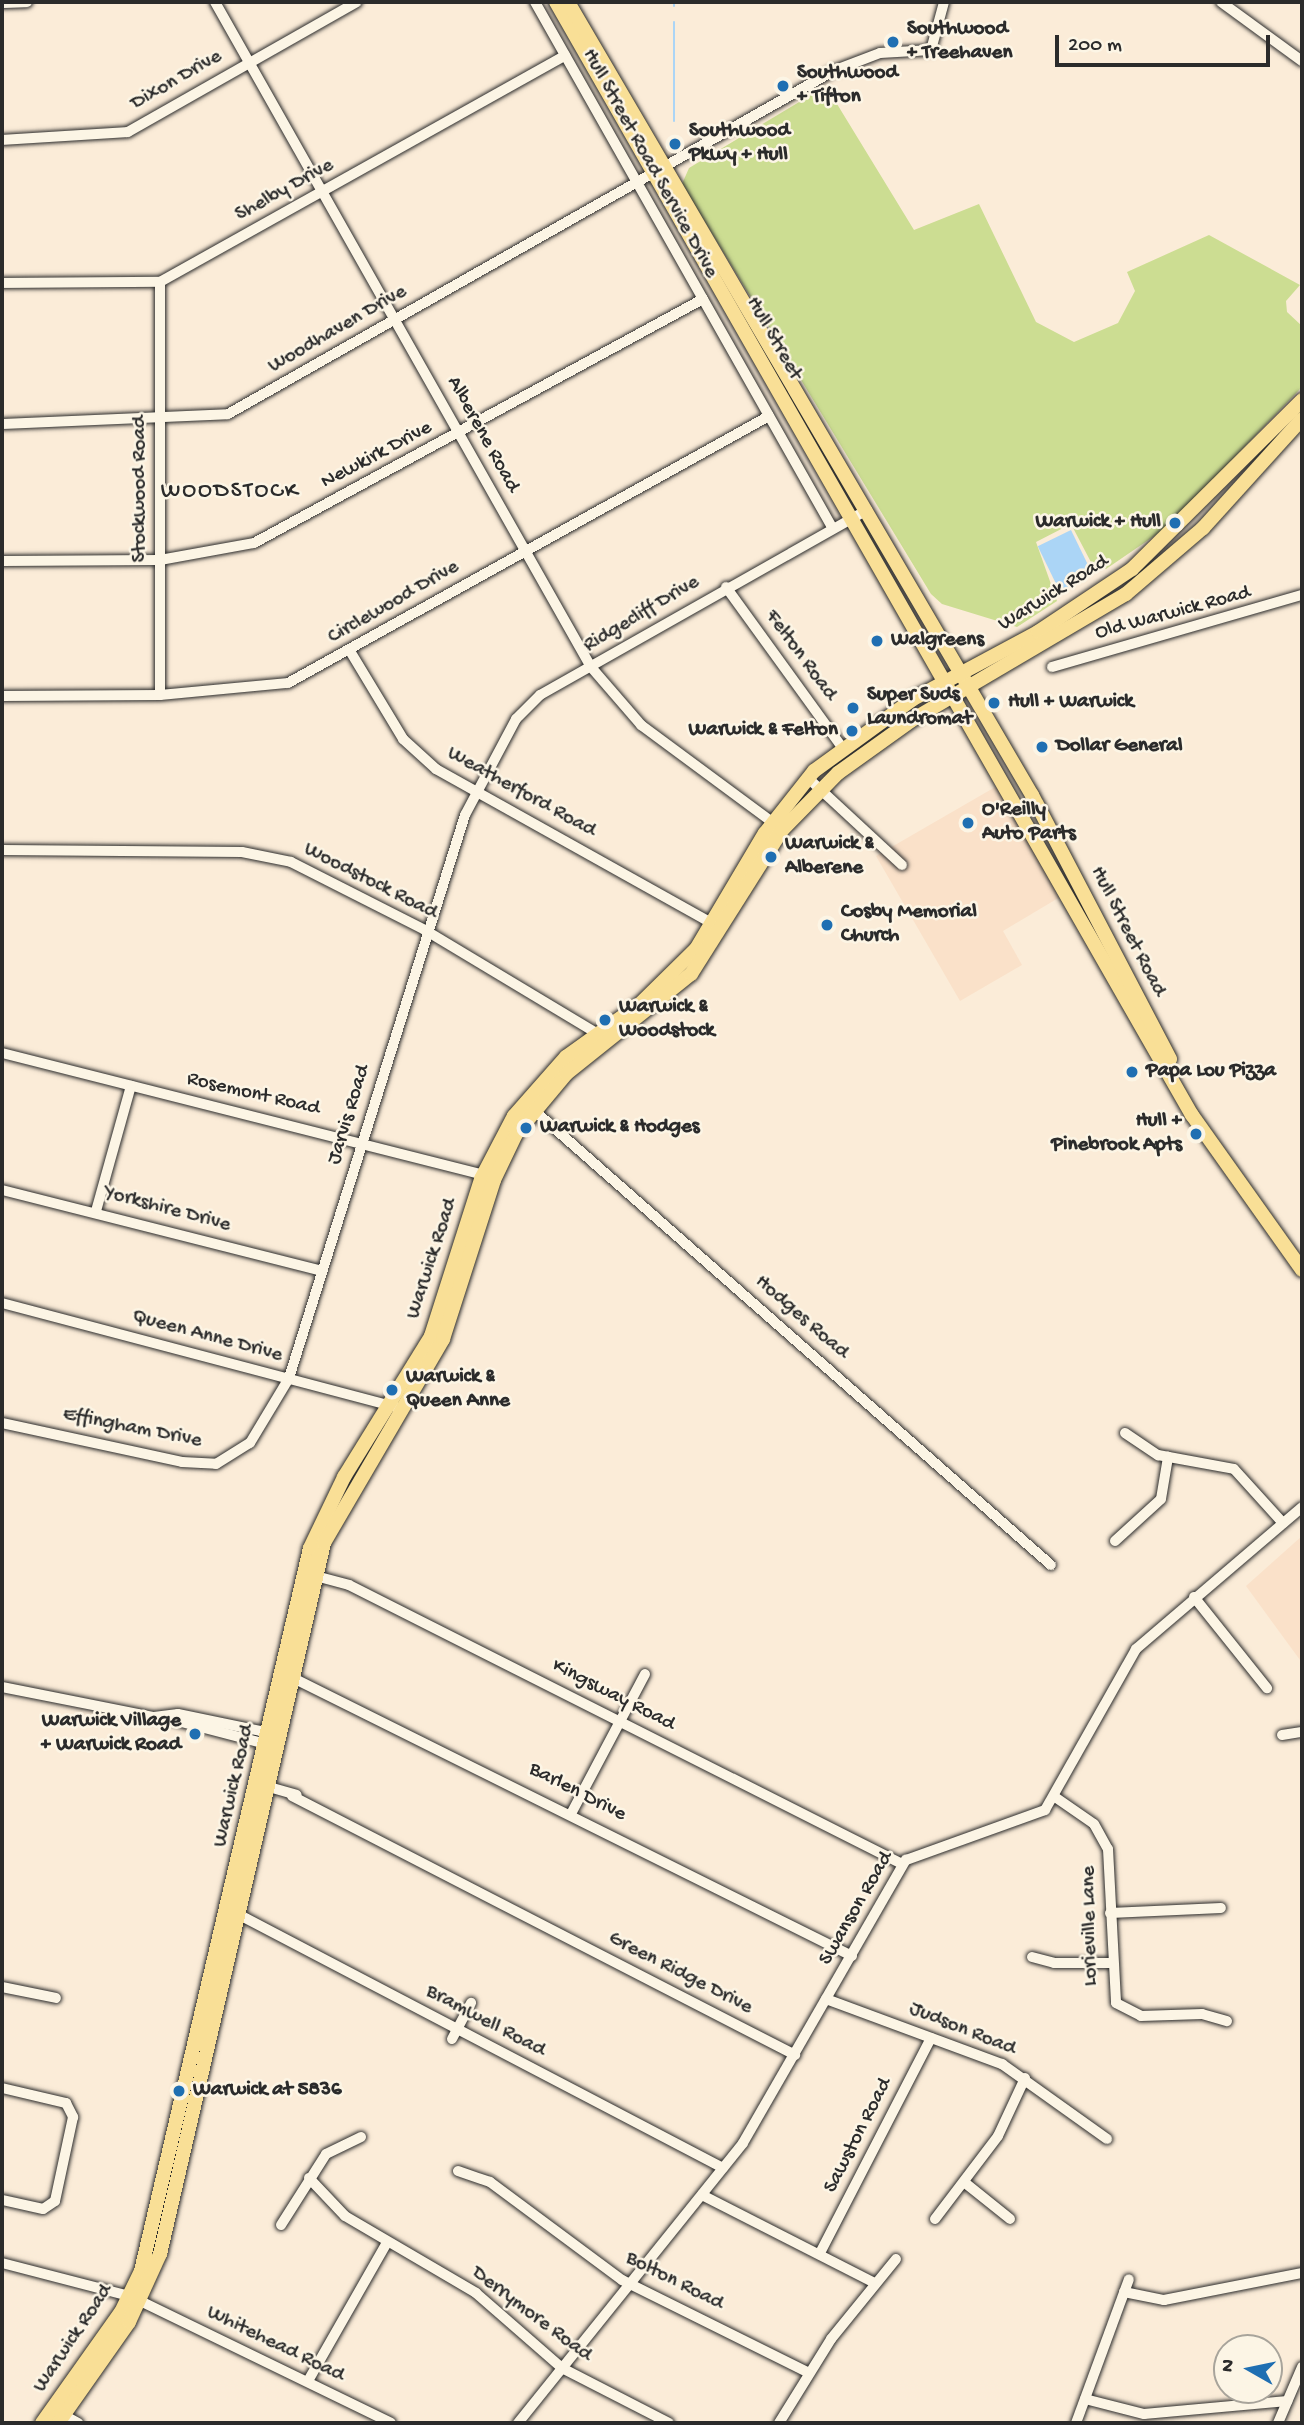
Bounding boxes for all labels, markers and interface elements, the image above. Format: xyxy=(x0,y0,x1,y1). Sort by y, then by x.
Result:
place label: Southwood + Treehaven xyxy=(907,17,1012,67)
scale bar xyxy=(1059,21,1274,65)
marker: Southwood + Treehaven xyxy=(885,34,901,50)
text: 200 m xyxy=(1068,34,1122,59)
street label: Dixon Drive xyxy=(127,45,227,117)
street label: Hull Street Road Service Drive xyxy=(575,45,723,283)
place label: Southwood + Tifton xyxy=(797,61,898,111)
marker: Southwood + Tifton xyxy=(775,78,791,94)
place label: Southwood Pkwy + Hull xyxy=(689,119,790,169)
marker: Southwood Pkwy + Hull xyxy=(667,136,683,152)
street label: Shelby Drive xyxy=(231,154,339,228)
street label: Woodhaven Drive xyxy=(264,280,412,380)
street label: Hull Street xyxy=(739,293,807,385)
street label: Alberene Road xyxy=(440,373,524,497)
street label: Stockwood Road xyxy=(128,416,154,562)
street label: Newkirk Drive xyxy=(317,416,437,496)
district label: WOODSTOCK xyxy=(162,478,298,506)
place label: Warwick + Hull xyxy=(1035,510,1161,536)
marker: Warwick + Hull xyxy=(1167,515,1183,531)
street label: Warwick Road xyxy=(994,550,1114,638)
street label: Circlewood Drive xyxy=(324,555,464,651)
street label: Ridgecliff Drive xyxy=(580,571,704,659)
street label: Old Warwick Road xyxy=(1093,581,1253,647)
street label: Felton Road xyxy=(759,606,841,706)
place label: Walgreens xyxy=(891,628,984,654)
marker: Walgreens xyxy=(869,633,885,649)
place label: Super Suds Laundromat xyxy=(867,683,972,733)
place label: Hull + Warwick xyxy=(1008,690,1134,716)
marker: Hull + Warwick xyxy=(986,695,1002,711)
marker: Super Suds Laundromat xyxy=(845,700,861,716)
place label: Warwick & Felton xyxy=(688,718,838,744)
marker: Warwick & Felton xyxy=(844,723,860,739)
place label: Dollar General xyxy=(1056,734,1183,760)
marker: Dollar General xyxy=(1034,739,1050,755)
street label: Weatherford Road xyxy=(442,742,600,844)
place label: O'Reilly Auto Parts xyxy=(982,798,1076,848)
marker: O'Reilly Auto Parts xyxy=(960,815,976,831)
place label: Warwick & Alberene xyxy=(785,832,874,882)
street label: Woodstock Road xyxy=(299,838,441,926)
marker: Warwick & Alberene xyxy=(763,849,779,865)
street label: Hull Street Road xyxy=(1083,863,1171,1001)
place label: Cosby Memorial Church xyxy=(841,900,977,950)
marker: Cosby Memorial Church xyxy=(819,917,835,933)
place label: Warwick & Woodstock xyxy=(619,995,715,1045)
marker: Warwick & Woodstock xyxy=(597,1012,613,1028)
place label: Papa Lou Pizza xyxy=(1146,1059,1276,1085)
street label: Jarvis Road xyxy=(323,1062,377,1168)
marker: Papa Lou Pizza xyxy=(1124,1064,1140,1080)
street label: Rosemont Road xyxy=(184,1067,322,1123)
place label: Hull + Pinebrook Apts xyxy=(1051,1109,1182,1159)
place label: Warwick & Hodges xyxy=(540,1115,700,1141)
marker: Warwick & Hodges xyxy=(518,1120,534,1136)
marker: Hull + Pinebrook Apts xyxy=(1188,1126,1204,1142)
street label: Yorkshire Drive xyxy=(101,1181,233,1239)
street label: Warwick Road xyxy=(402,1196,464,1322)
street label: Hodges Road xyxy=(749,1270,853,1366)
street label: Queen Anne Drive xyxy=(129,1305,285,1369)
place label: Warwick & Queen Anne xyxy=(406,1365,510,1415)
marker: Warwick & Queen Anne xyxy=(384,1382,400,1398)
street label: Effingham Drive xyxy=(60,1403,204,1455)
street label: Kingsway Road xyxy=(547,1654,679,1738)
place label: Warwick Village + Warwick Road xyxy=(41,1709,181,1759)
street label: Warwick Road xyxy=(209,1722,261,1850)
marker: Warwick Village + Warwick Road xyxy=(187,1726,203,1742)
street label: Barlen Drive xyxy=(524,1758,630,1828)
street label: Swanson Road xyxy=(814,1848,900,1970)
street label: Lorieville Lane xyxy=(1077,1866,1105,1986)
street label: Green Ridge Drive xyxy=(604,1927,756,2021)
street label: Bramwell Road xyxy=(421,1980,549,2064)
street label: Judson Road xyxy=(905,1997,1019,2063)
street label: Sawston Road xyxy=(819,2074,899,2198)
place label: Warwick at 5836 xyxy=(193,2078,342,2104)
marker: Warwick at 5836 xyxy=(171,2083,187,2099)
street label: Bolton Road xyxy=(621,2247,727,2317)
street label: Derrymore Road xyxy=(466,2261,596,2369)
street label: Warwick Road xyxy=(29,2280,119,2398)
street label: Whitehead Road xyxy=(202,2301,348,2389)
north arrow xyxy=(1213,2334,1283,2404)
text: N xyxy=(1216,2358,1241,2374)

